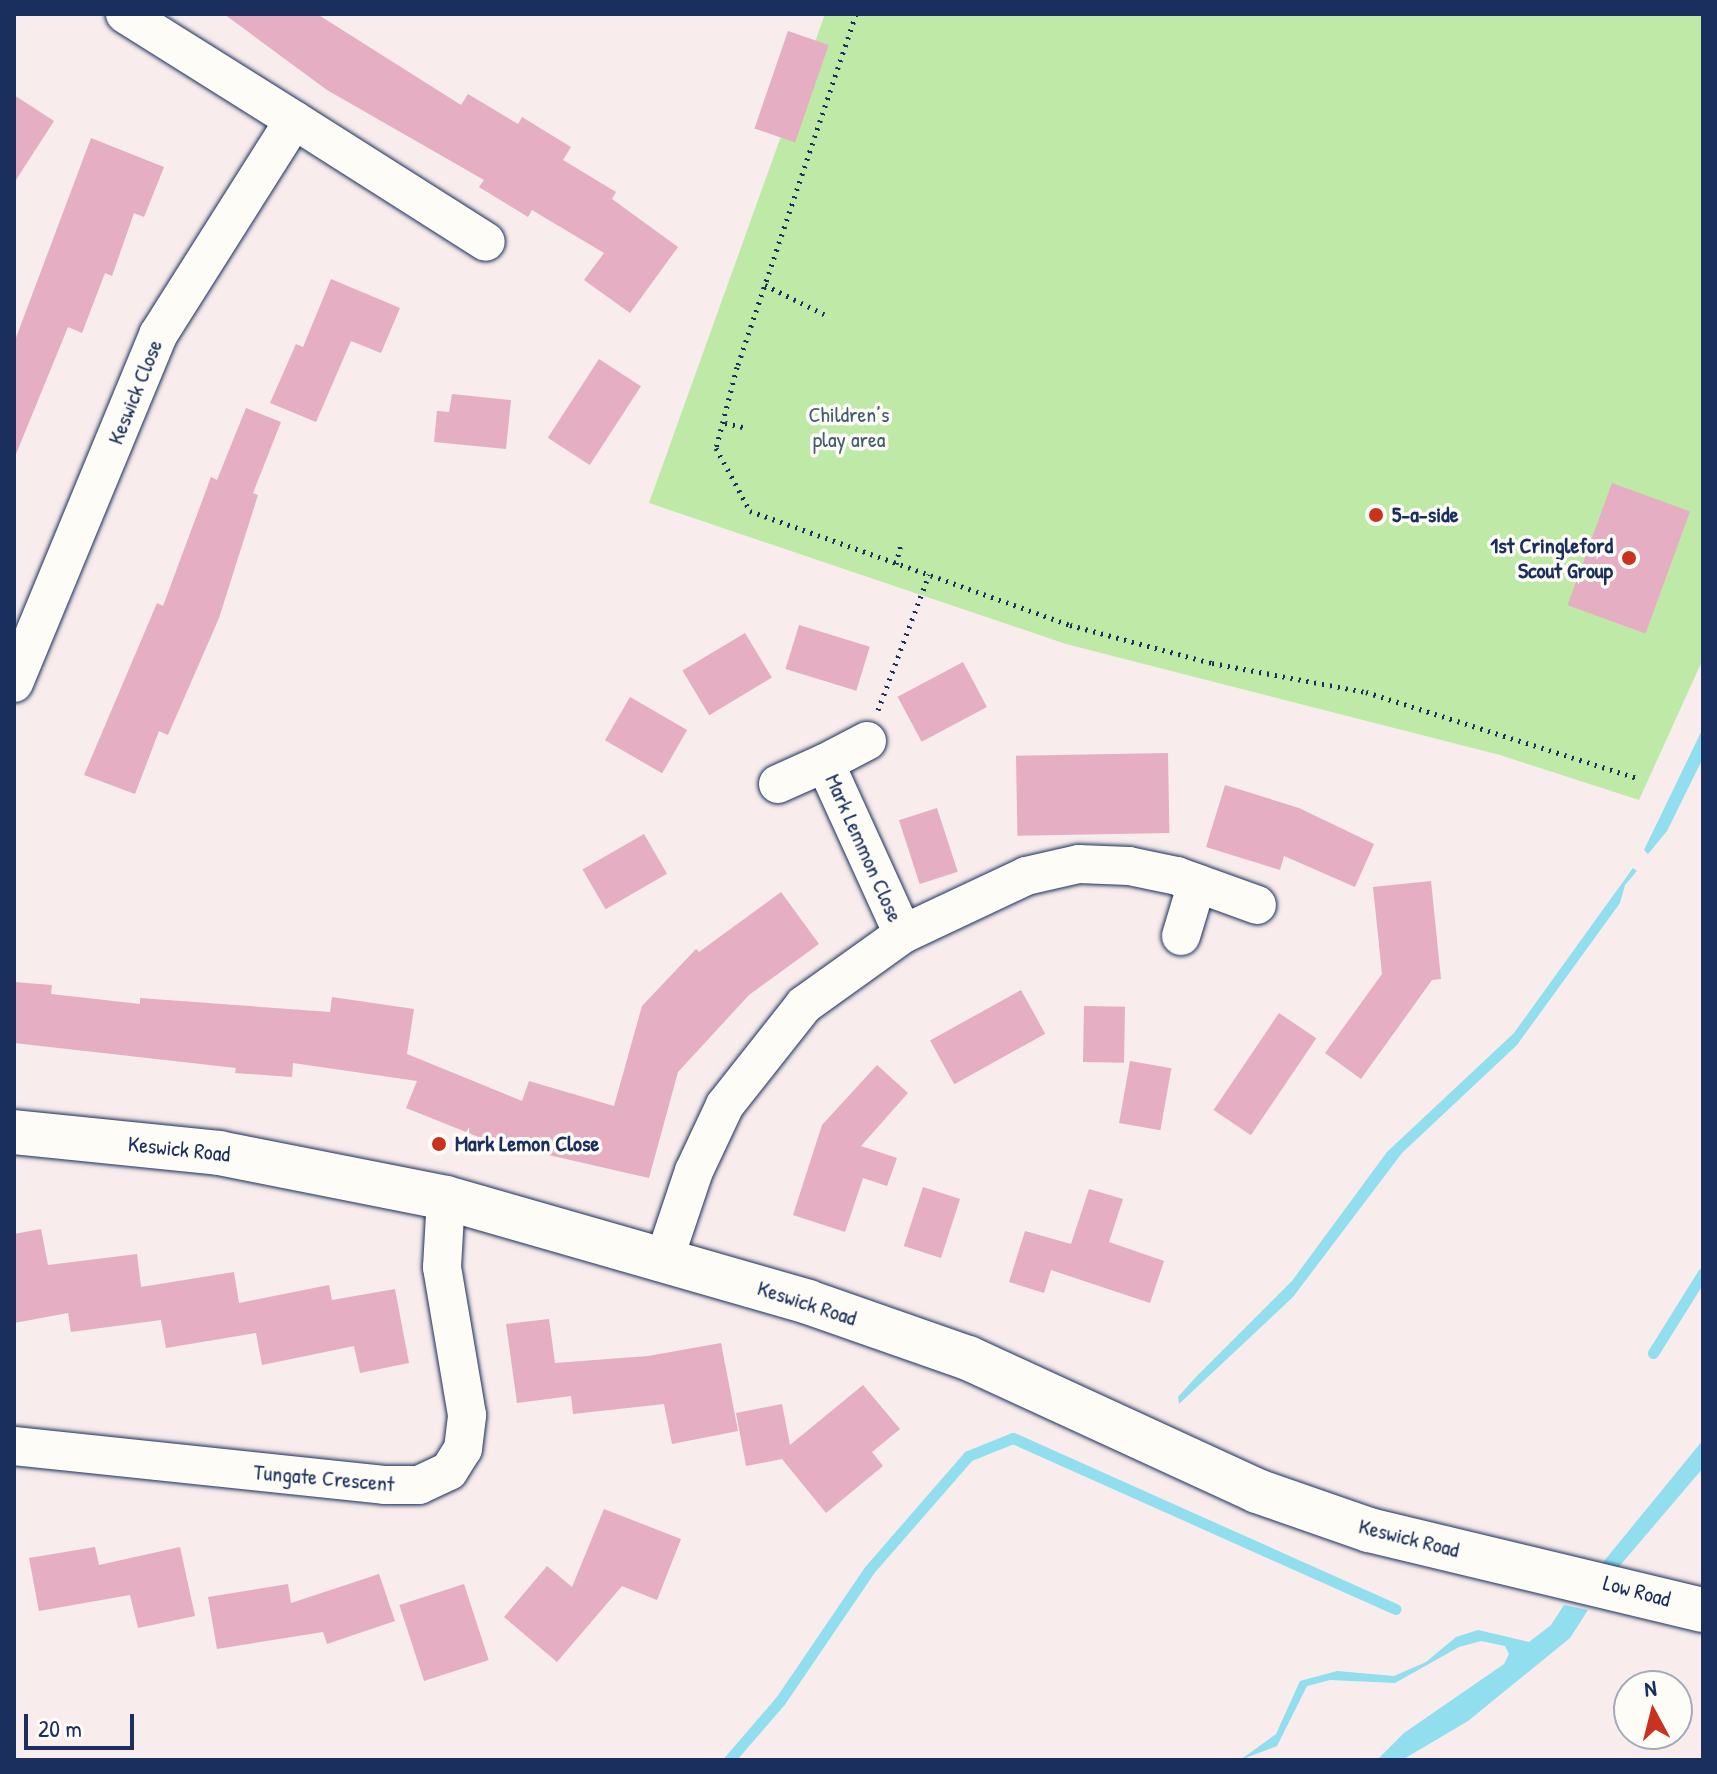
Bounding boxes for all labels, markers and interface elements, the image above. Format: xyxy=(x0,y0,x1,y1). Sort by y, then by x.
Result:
street label: Keswick Close xyxy=(102,336,168,448)
park label: Children’s play area xyxy=(808,401,890,452)
place label: 5-a-side xyxy=(1392,502,1458,528)
marker: 5-a-side xyxy=(1367,506,1385,524)
place label: 1st Cringleford Scout Group xyxy=(1490,532,1613,584)
marker: 1st Cringleford Scout Group xyxy=(1620,549,1638,567)
street label: Mark Lemmon Close xyxy=(820,770,908,926)
street label: Keswick Road xyxy=(127,1131,231,1167)
place label: Mark Lemon Close xyxy=(455,1131,599,1157)
marker: Mark Lemon Close xyxy=(430,1135,448,1153)
street label: Keswick Road xyxy=(754,1275,860,1331)
street label: Tungate Crescent xyxy=(252,1459,396,1497)
street label: Keswick Road xyxy=(1356,1513,1462,1563)
street label: Low Road xyxy=(1601,1569,1673,1613)
north arrow xyxy=(1613,1670,1693,1750)
text: N xyxy=(1643,1673,1658,1704)
scale bar xyxy=(28,1698,138,1748)
text: 20 m xyxy=(38,1712,82,1744)

